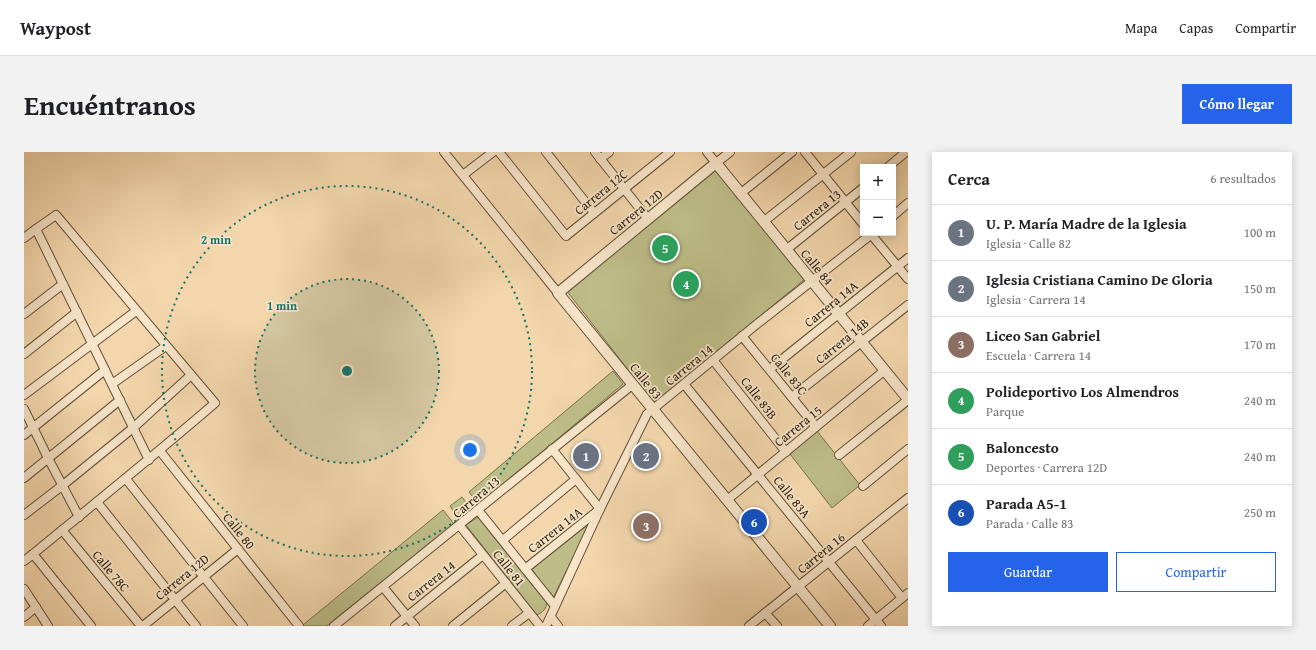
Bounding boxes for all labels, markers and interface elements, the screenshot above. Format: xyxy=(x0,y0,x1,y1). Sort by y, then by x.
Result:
text: Waypost xyxy=(20,14,91,42)
text: Mapa xyxy=(1125,18,1157,38)
text: Capas xyxy=(1179,18,1213,38)
text: Compartir xyxy=(1235,18,1296,38)
text: Encuéntranos xyxy=(24,84,196,125)
button: Cómo llegar xyxy=(1182,84,1292,124)
map controls xyxy=(860,164,896,236)
button: + xyxy=(860,164,896,200)
street label: Carrera 12C xyxy=(570,165,632,219)
text: Cerca xyxy=(948,166,990,191)
text: 6 resultados xyxy=(1210,169,1276,188)
street label: Carrera 12D xyxy=(605,184,667,240)
street label: Carrera 13 xyxy=(789,185,845,235)
button: − xyxy=(860,200,896,236)
text: U. P. María Madre de la Iglesia xyxy=(986,213,1187,234)
text: 1 xyxy=(958,223,964,242)
text: 100 m xyxy=(1244,223,1276,242)
text: 2 min xyxy=(201,231,231,248)
pin: 5 xyxy=(652,233,678,263)
text: Iglesia · Calle 82 xyxy=(986,234,1071,253)
street label: Calle 84 xyxy=(796,245,838,289)
pin: 4 xyxy=(673,269,699,299)
text: Iglesia Cristiana Camino De Gloria xyxy=(986,269,1213,290)
street label: Carrera 14A xyxy=(800,276,862,332)
text: 2 xyxy=(958,279,964,298)
text: 150 m xyxy=(1244,279,1276,298)
text: Iglesia · Carrera 14 xyxy=(986,290,1086,309)
text: 1 min xyxy=(267,297,297,314)
street label: Carrera 14B xyxy=(811,313,873,369)
text: Liceo San Gabriel xyxy=(986,325,1100,346)
text: 3 xyxy=(958,335,964,354)
text: 170 m xyxy=(1244,335,1276,354)
street label: Carrera 14 xyxy=(661,340,717,390)
text: Escuela · Carrera 14 xyxy=(986,346,1091,365)
street label: Calle 83C xyxy=(766,349,812,399)
street label: Calle 83 xyxy=(625,359,667,403)
centre of rings xyxy=(340,364,354,378)
street label: Calle 83B xyxy=(736,373,782,423)
text: Polideportivo Los Almendros xyxy=(986,381,1179,402)
text: 4 xyxy=(958,391,964,410)
text: 240 m xyxy=(1244,391,1276,410)
street label: Carrera 15 xyxy=(770,401,826,451)
text: Parque xyxy=(986,402,1024,421)
text: Baloncesto xyxy=(986,437,1059,458)
your location xyxy=(460,440,480,460)
pin: 1 xyxy=(573,441,599,471)
pin: 2 xyxy=(633,441,659,471)
text: 5 xyxy=(958,447,964,466)
text: 240 m xyxy=(1244,447,1276,466)
text: Deportes · Carrera 12D xyxy=(986,458,1107,477)
street label: Carrera 13 xyxy=(448,472,504,522)
street label: Calle 83A xyxy=(769,472,815,522)
text: Parada A5-1 xyxy=(986,493,1067,514)
street label: Carrera 14A xyxy=(524,503,586,557)
text: 6 xyxy=(958,503,964,522)
text: 250 m xyxy=(1244,503,1276,522)
pin: 6 xyxy=(741,507,767,537)
street label: Calle 80 xyxy=(218,509,260,553)
pin: 3 xyxy=(633,511,659,541)
text: Parada · Calle 83 xyxy=(986,514,1073,533)
street label: Carrera 16 xyxy=(793,528,849,578)
street label: Calle 78C xyxy=(88,546,134,596)
street label: Calle 81 xyxy=(488,546,530,590)
street label: Carrera 12D xyxy=(151,549,213,605)
button: Guardar xyxy=(948,552,1108,592)
button: Compartir xyxy=(1116,552,1276,592)
street label: Carrera 14 xyxy=(403,556,459,606)

